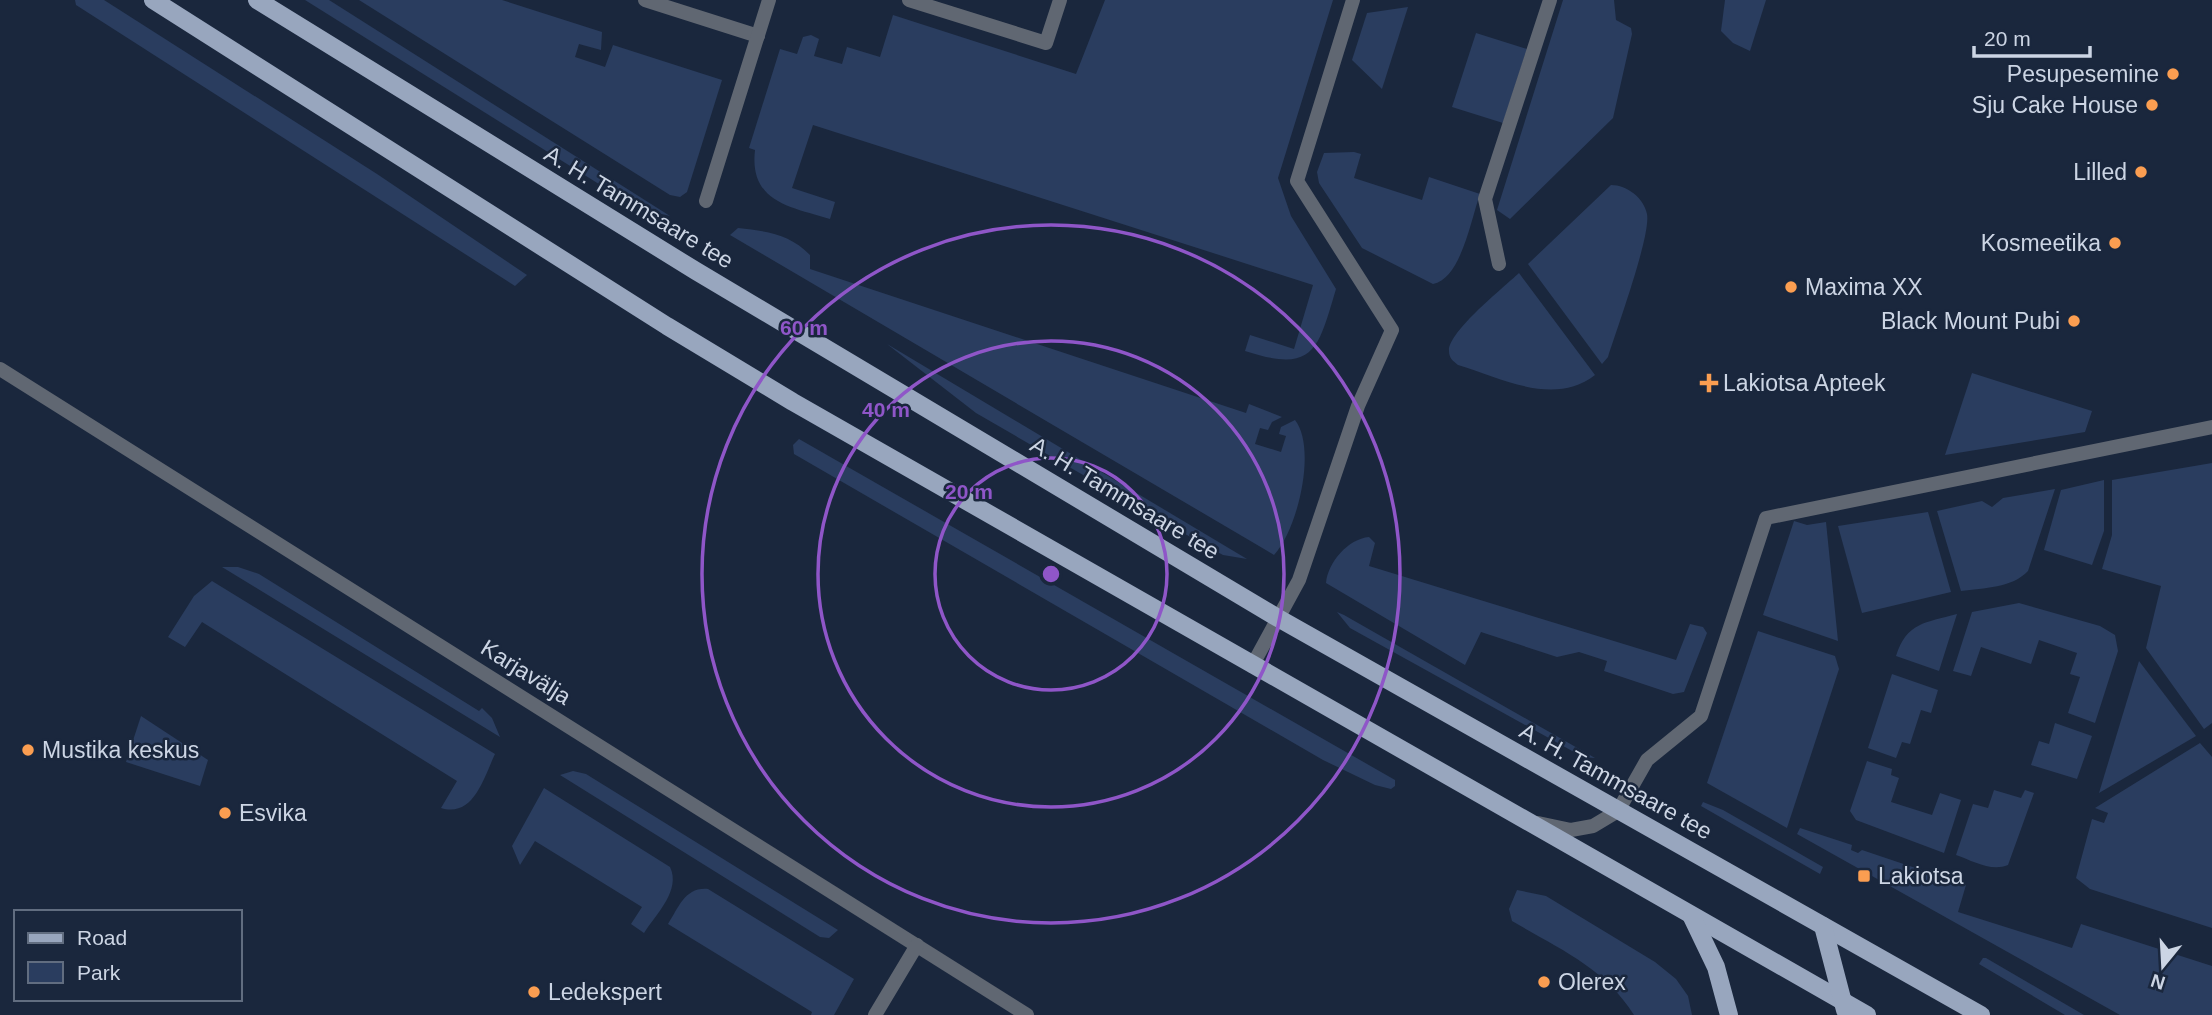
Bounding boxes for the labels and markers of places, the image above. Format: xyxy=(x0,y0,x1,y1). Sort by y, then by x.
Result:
place label: Pesupesemine xyxy=(2007,61,2159,87)
marker: Pesupesemine xyxy=(2165,66,2181,82)
place label: Sju Cake House xyxy=(1972,92,2138,118)
marker: Sju Cake House xyxy=(2144,97,2160,113)
place label: Lilled xyxy=(2073,159,2127,185)
marker: Lilled xyxy=(2133,164,2149,180)
place label: Kosmeetika xyxy=(1981,230,2101,256)
marker: Kosmeetika xyxy=(2107,235,2123,251)
place label: Maxima XX xyxy=(1805,274,1923,300)
marker: Maxima XX xyxy=(1783,279,1799,295)
place label: Black Mount Pubi xyxy=(1881,308,2060,334)
marker: Black Mount Pubi xyxy=(2066,313,2082,329)
place label: Lakiotsa Apteek xyxy=(1723,370,1886,396)
marker: Lakiotsa Apteek xyxy=(1701,375,1717,391)
centre of rings xyxy=(1039,562,1063,586)
place label: Mustika keskus xyxy=(42,737,199,763)
marker: Mustika keskus xyxy=(20,742,36,758)
place label: Esvika xyxy=(239,800,307,826)
marker: Esvika xyxy=(217,805,233,821)
place label: Lakiotsa xyxy=(1878,863,1964,889)
marker: Lakiotsa xyxy=(1856,868,1872,884)
place label: Olerex xyxy=(1558,969,1626,995)
marker: Olerex xyxy=(1536,974,1552,990)
place label: Ledekspert xyxy=(548,979,662,1005)
marker: Ledekspert xyxy=(526,984,542,1000)

